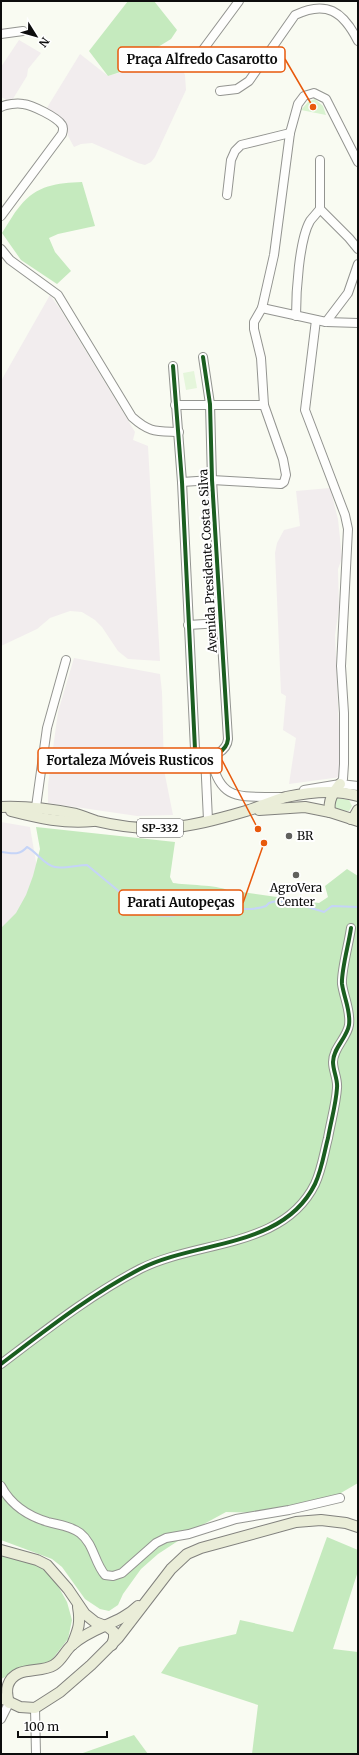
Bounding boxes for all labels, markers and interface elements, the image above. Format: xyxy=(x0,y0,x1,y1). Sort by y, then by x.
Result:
north arrow xyxy=(16,16,56,56)
text: N xyxy=(36,34,52,50)
callout: Praça Alfredo Casarotto xyxy=(118,47,285,72)
text: Praça Alfredo Casarotto xyxy=(126,51,278,68)
street label: Avenida Presidente Costa e Silva xyxy=(195,468,220,654)
callout: Fortaleza Móveis Rusticos xyxy=(38,748,222,773)
text: Fortaleza Móveis Rusticos xyxy=(46,752,214,769)
road number: SP-332 xyxy=(137,819,183,837)
place label: BR xyxy=(297,828,314,843)
marker: BR xyxy=(284,831,294,841)
marker: AgroVera Center xyxy=(291,870,301,880)
place label: AgroVera Center xyxy=(269,880,323,909)
callout: Parati Autopeças xyxy=(119,890,243,915)
text: Parati Autopeças xyxy=(127,894,235,911)
scale bar xyxy=(18,1713,107,1739)
text: 100 m xyxy=(24,1719,59,1734)

